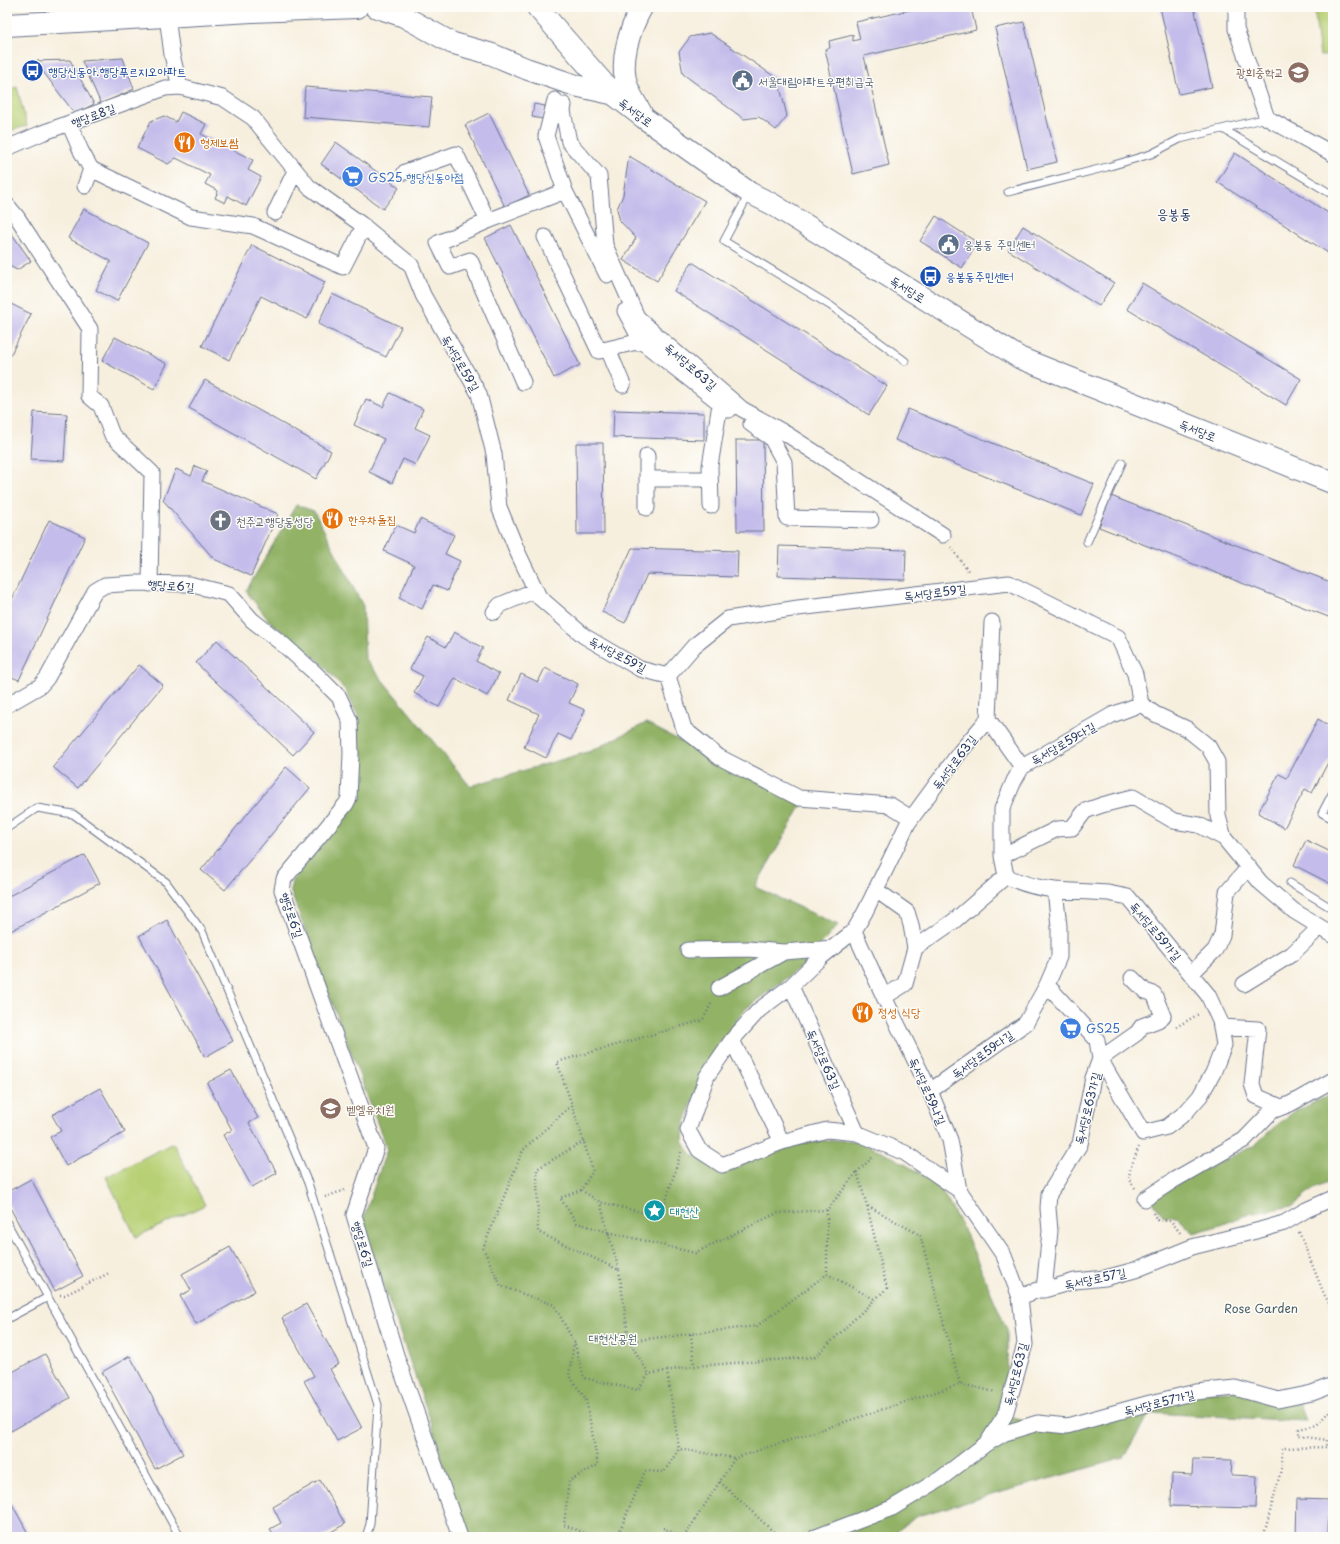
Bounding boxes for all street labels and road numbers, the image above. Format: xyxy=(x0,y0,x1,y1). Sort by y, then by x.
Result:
street label: 독서당로 xyxy=(615,93,657,131)
street label: 행당로8길 xyxy=(68,99,118,131)
street label: 독서당로 xyxy=(887,271,929,307)
street label: 독서당로59길 xyxy=(438,331,485,395)
street label: 독서당로63길 xyxy=(661,338,721,394)
street label: 독서당로 xyxy=(1177,414,1219,446)
street label: 행당로6길 xyxy=(147,574,195,596)
street label: 독서당로59길 xyxy=(903,579,968,605)
street label: 독서당로59길 xyxy=(586,631,650,677)
street label: 독서당로59다길 xyxy=(1027,717,1099,769)
street label: 독서당로63길 xyxy=(927,731,981,793)
street label: 행당로6길 xyxy=(276,890,308,940)
street label: 독서당로59가길 xyxy=(1126,897,1186,965)
street label: 독서당로59다길 xyxy=(947,1025,1017,1083)
street label: 독서당로63길 xyxy=(803,1026,845,1092)
street label: 독서당로59나길 xyxy=(905,1054,951,1128)
street label: 독서당로63가길 xyxy=(1069,1070,1105,1146)
street label: 행당로6길 xyxy=(348,1219,379,1269)
street label: 독서당로57길 xyxy=(1062,1263,1128,1293)
street label: 독서당로63길 xyxy=(998,1340,1032,1407)
street label: 독서당로57가길 xyxy=(1122,1384,1197,1419)

